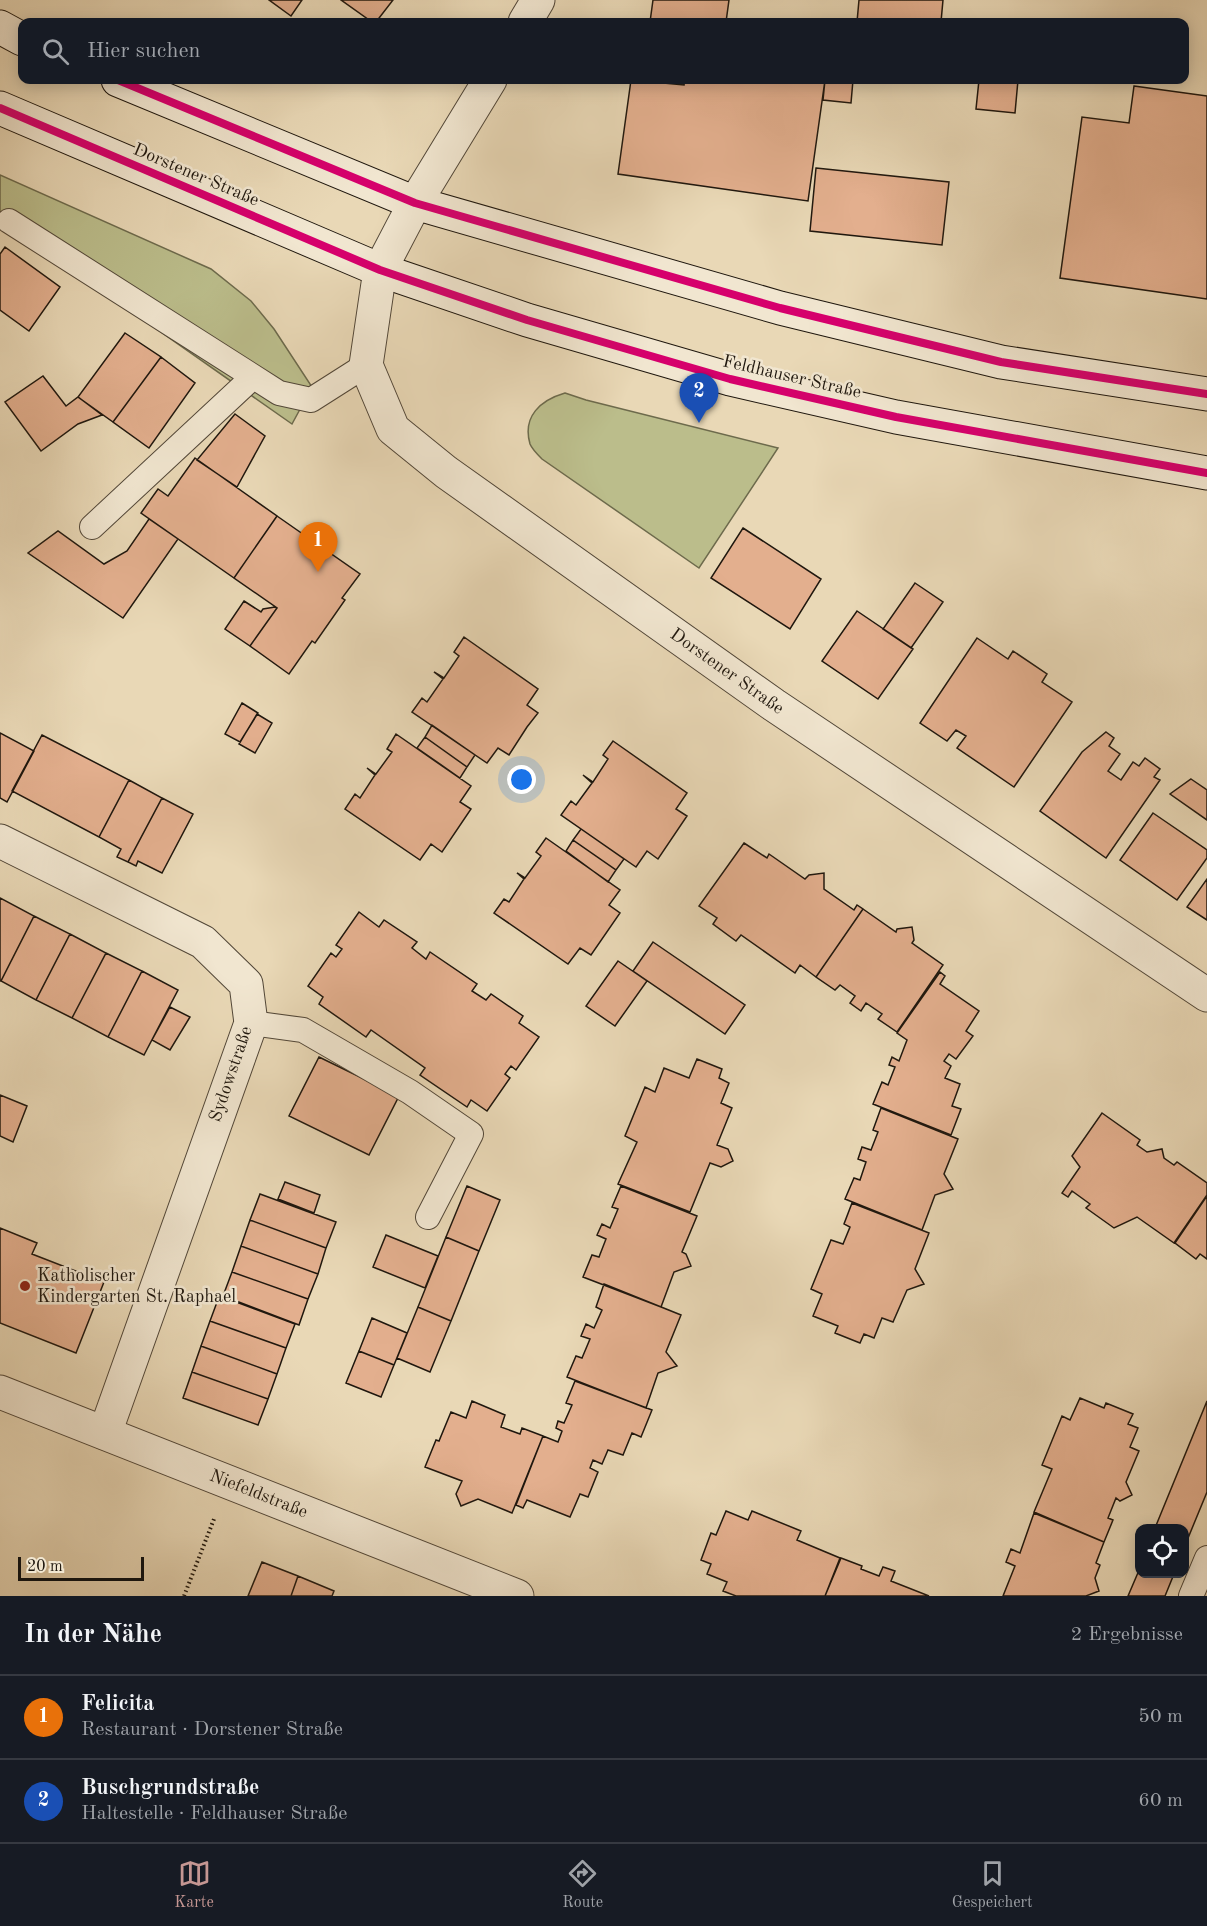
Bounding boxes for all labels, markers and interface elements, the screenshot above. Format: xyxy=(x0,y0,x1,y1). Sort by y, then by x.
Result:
search box xyxy=(18,18,1189,84)
icon: search xyxy=(39,35,72,68)
text: Hier suchen xyxy=(87,40,200,62)
street label: Dorstener Straße xyxy=(131,140,261,210)
street label: Feldhauser Straße xyxy=(721,352,863,402)
pin: 2 xyxy=(680,374,718,423)
pin: 1 xyxy=(298,522,338,572)
street label: Dorstener Straße xyxy=(667,625,787,718)
your location xyxy=(507,765,536,794)
street label: Sydowstraße xyxy=(206,1024,256,1124)
place label: Katholischer Kindergarten St. Raphael xyxy=(37,1267,236,1306)
marker: Katholischer Kindergarten St. Raphael xyxy=(18,1279,32,1293)
street label: Niefeldstraße xyxy=(207,1467,310,1521)
map controls xyxy=(1135,1524,1189,1578)
button: locate xyxy=(1135,1524,1189,1578)
scale bar xyxy=(18,1554,144,1582)
text: 20 m xyxy=(27,1559,63,1575)
text: In der Nähe xyxy=(24,1622,162,1648)
text: 2 Ergebnisse xyxy=(1071,1625,1183,1645)
text: Felicita xyxy=(81,1693,154,1715)
text: 1 xyxy=(38,1707,49,1727)
text: 50 m xyxy=(1138,1707,1183,1727)
text: Restaurant · Dorstener Straße xyxy=(81,1720,343,1740)
text: Buschgrundstraße xyxy=(81,1777,260,1799)
text: 2 xyxy=(38,1791,49,1811)
text: 60 m xyxy=(1138,1791,1183,1811)
text: Haltestelle · Feldhauser Straße xyxy=(81,1804,347,1824)
tab: Karte xyxy=(174,1857,214,1913)
tab: Route xyxy=(562,1857,603,1913)
tab: Gespeichert xyxy=(952,1857,1033,1913)

